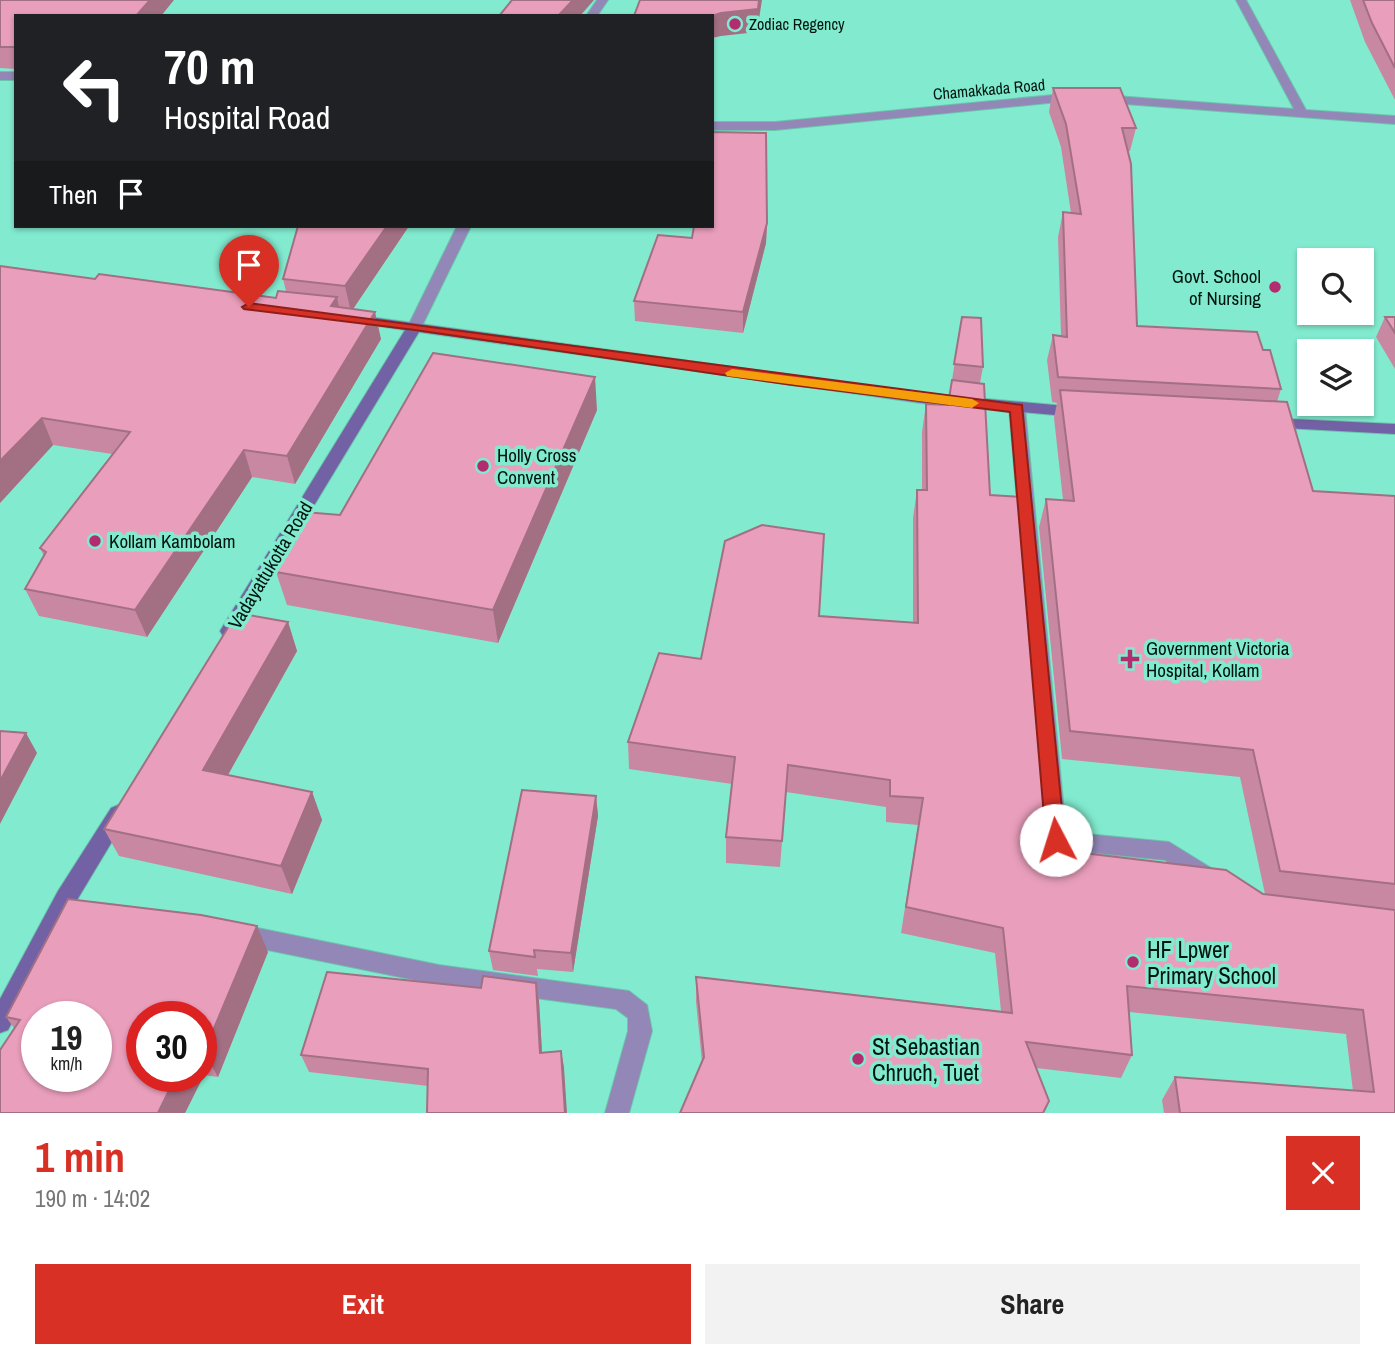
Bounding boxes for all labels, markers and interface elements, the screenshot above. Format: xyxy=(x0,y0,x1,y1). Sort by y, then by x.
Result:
place label: Zodiac Regency xyxy=(749,13,845,35)
marker: Zodiac Regency xyxy=(727,16,743,32)
text: 70 m xyxy=(164,33,256,99)
icon: left xyxy=(49,42,140,133)
street label: Chamakkada Road xyxy=(932,73,1046,105)
text: Hospital Road xyxy=(164,96,330,139)
icon: arrive xyxy=(112,175,150,213)
text: Then xyxy=(49,177,98,212)
pin xyxy=(219,235,279,307)
icon: arrive xyxy=(230,246,268,284)
map controls xyxy=(1297,248,1374,416)
button: search xyxy=(1297,248,1374,325)
place label: Govt. School of Nursing xyxy=(1172,263,1261,311)
marker: Govt. School of Nursing xyxy=(1267,279,1283,295)
button: layers xyxy=(1297,339,1374,416)
place label: Holly Cross Convent xyxy=(497,442,577,490)
marker: Holly Cross Convent xyxy=(475,458,491,474)
street label: Vadayattukotta Road xyxy=(222,496,318,634)
place label: Kollam Kambolam xyxy=(109,528,235,554)
marker: Kollam Kambolam xyxy=(87,533,103,549)
place label: Government Victoria Hospital, Kollam xyxy=(1146,635,1290,683)
marker: Government Victoria Hospital, Kollam xyxy=(1120,649,1140,669)
position arrow xyxy=(1019,803,1093,877)
place label: HF Lpwer Primary School xyxy=(1147,934,1276,991)
marker: HF Lpwer Primary School xyxy=(1125,954,1141,970)
speed limit sign: 30 xyxy=(126,1001,217,1092)
text: 19 xyxy=(51,1014,82,1061)
place label: St Sebastian Chruch, Tuet xyxy=(872,1031,980,1088)
text: km/h xyxy=(51,1051,83,1076)
marker: St Sebastian Chruch, Tuet xyxy=(850,1051,866,1067)
text: 1 min xyxy=(35,1129,125,1185)
button: close xyxy=(1286,1136,1360,1210)
text: 190 m · 14:02 xyxy=(35,1183,150,1214)
button: Exit xyxy=(35,1264,691,1344)
button: Share xyxy=(705,1264,1360,1344)

